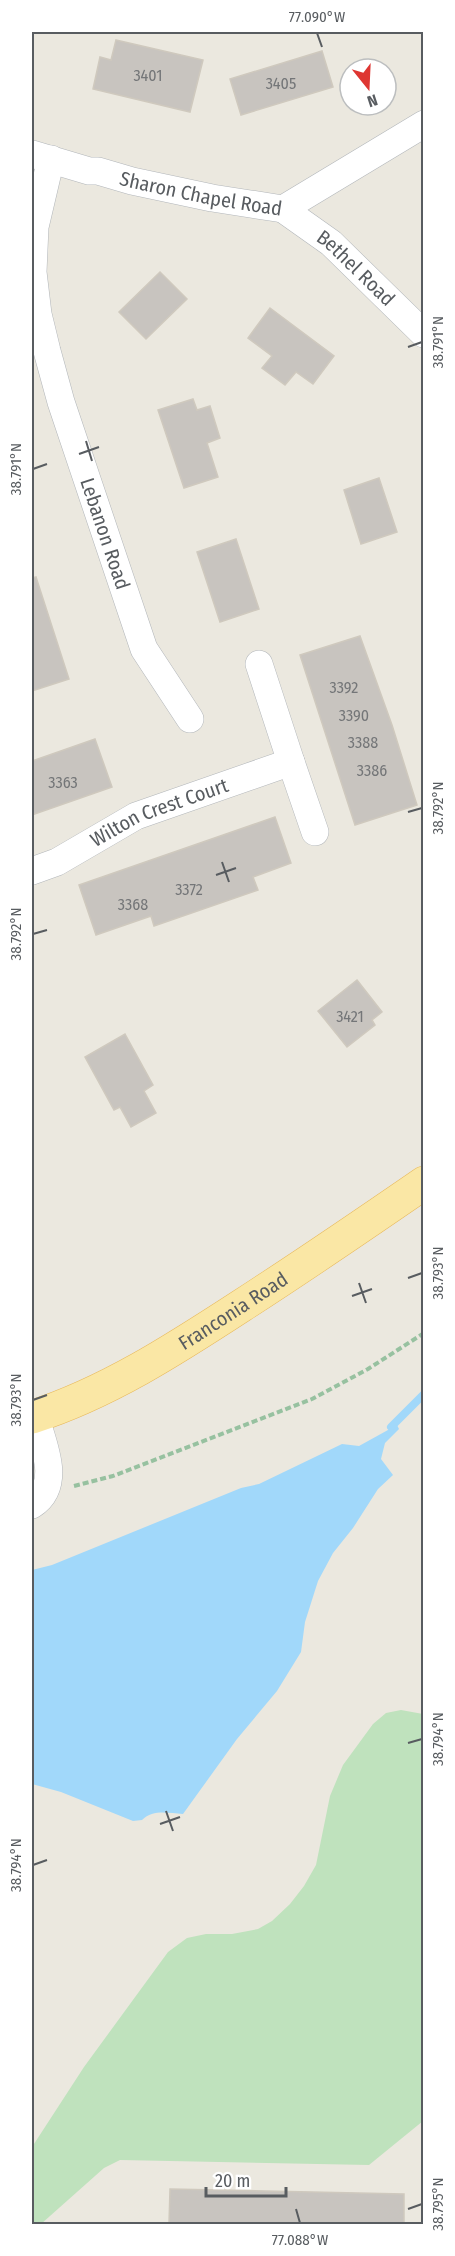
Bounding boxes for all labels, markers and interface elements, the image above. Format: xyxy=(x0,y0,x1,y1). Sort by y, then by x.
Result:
text: 77.090°W xyxy=(289,8,345,26)
north arrow xyxy=(338,57,398,117)
house number: 3401 xyxy=(133,66,163,85)
house number: 3405 xyxy=(266,74,296,93)
text: N xyxy=(365,90,380,111)
street label: Sharon Chapel Road xyxy=(117,166,284,221)
street label: Bethel Road xyxy=(312,225,400,311)
text: 38.791°N xyxy=(429,316,447,368)
text: 38.791°N xyxy=(7,443,25,495)
street label: Lebanon Road xyxy=(75,475,135,593)
house number: 3392 xyxy=(330,678,358,697)
house number: 3390 xyxy=(339,706,369,725)
house number: 3388 xyxy=(348,733,378,752)
house number: 3386 xyxy=(357,761,387,780)
house number: 3363 xyxy=(48,773,78,792)
street label: Wilton Crest Court xyxy=(86,773,232,852)
text: 38.792°N xyxy=(429,781,447,835)
house number: 3372 xyxy=(175,880,203,899)
house number: 3368 xyxy=(118,895,148,914)
text: 38.792°N xyxy=(7,907,25,961)
house number: 3421 xyxy=(336,1007,364,1026)
text: 38.793°N xyxy=(429,1246,447,1300)
street label: Franconia Road xyxy=(174,1267,292,1355)
text: 38.793°N xyxy=(7,1373,25,1427)
text: 38.794°N xyxy=(429,1712,447,1766)
text: 38.794°N xyxy=(7,1838,25,1892)
scale bar xyxy=(206,2160,286,2198)
text: 20 m xyxy=(215,2170,250,2192)
text: 38.795°N xyxy=(429,2177,447,2231)
text: 77.088°W xyxy=(272,2231,328,2249)

